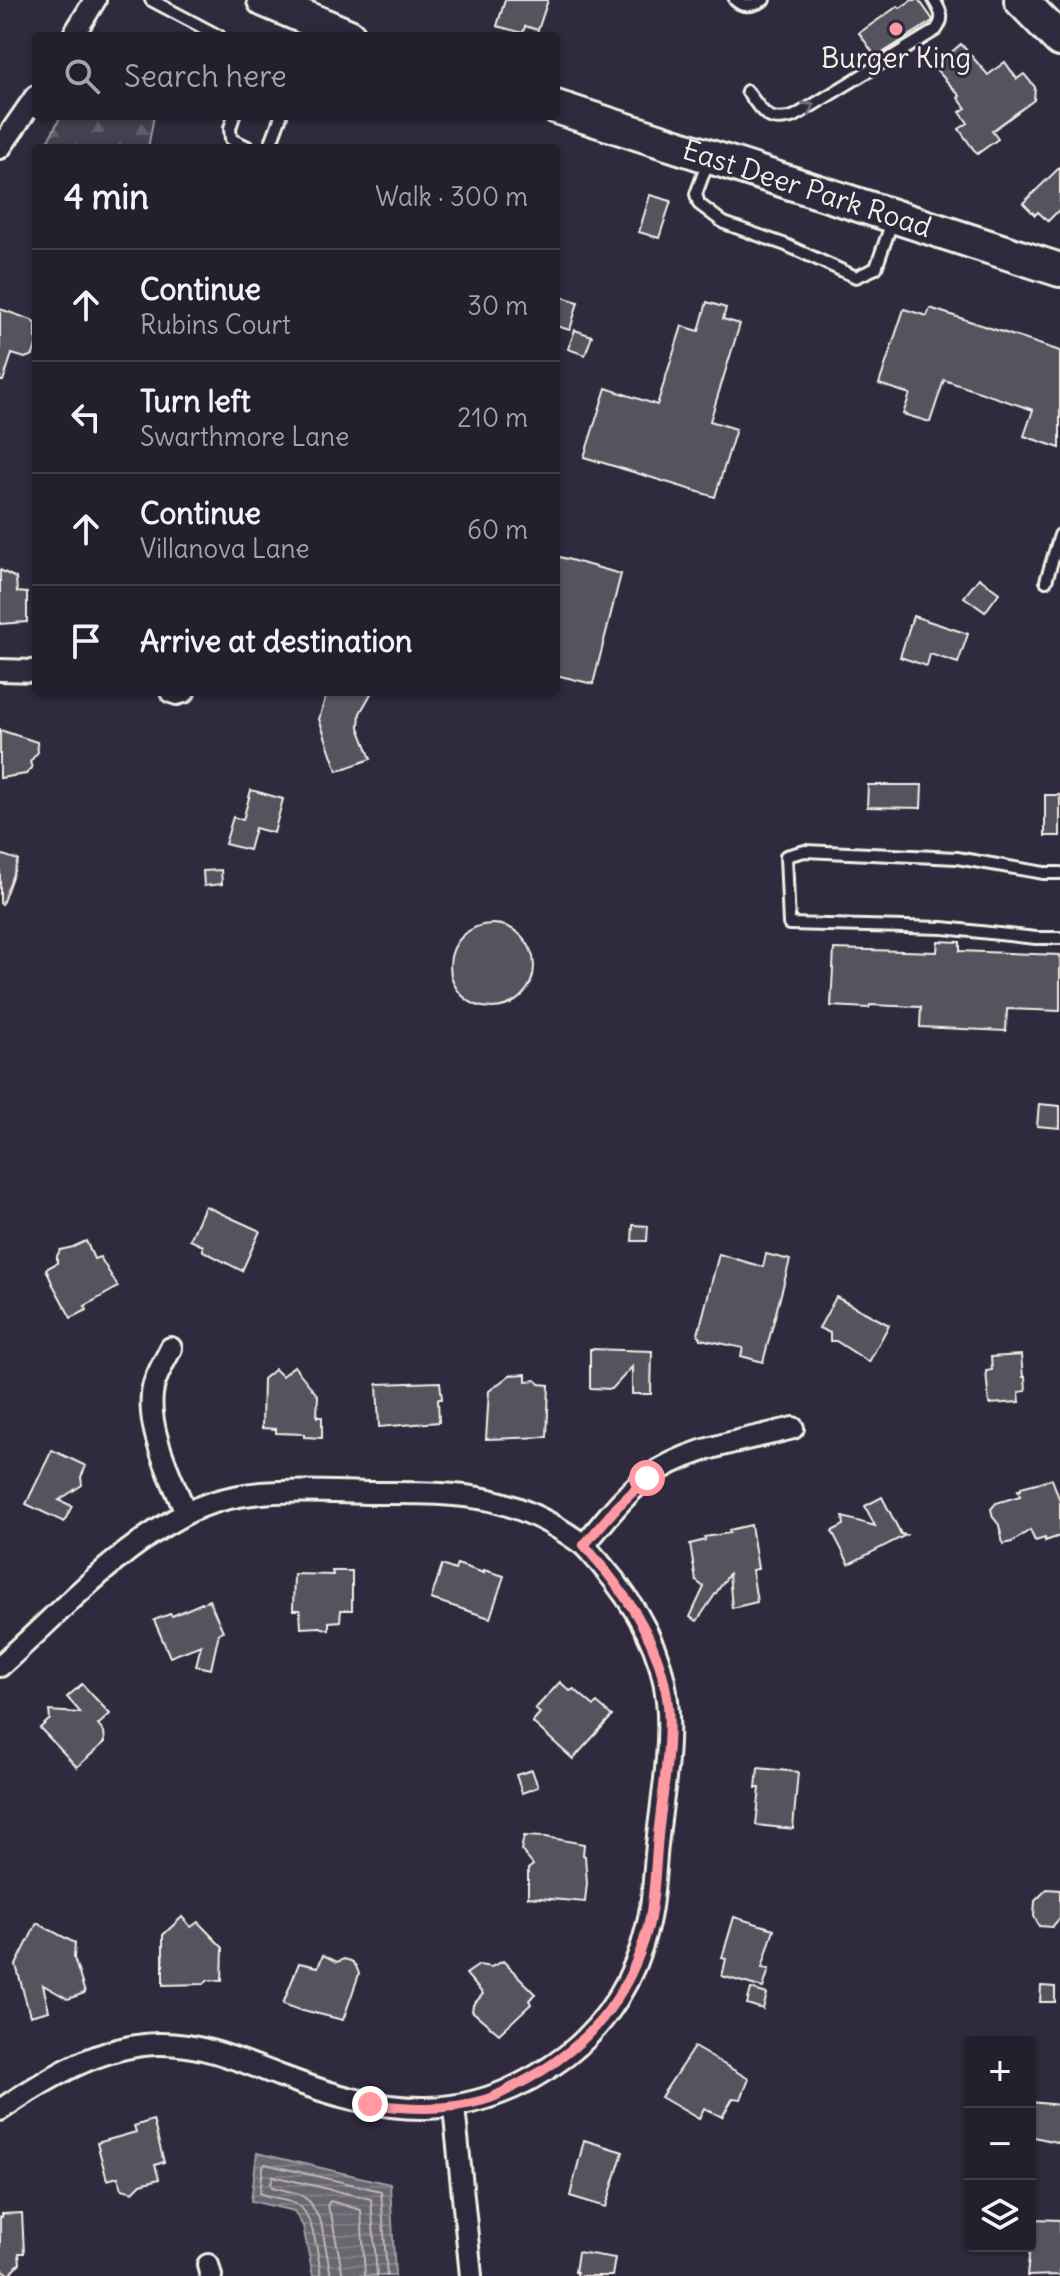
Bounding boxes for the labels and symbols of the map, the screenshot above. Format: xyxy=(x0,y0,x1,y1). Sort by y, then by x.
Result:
marker: Burger King xyxy=(887,20,905,38)
place label: Burger King xyxy=(821,40,971,76)
one-way arrow xyxy=(800,102,815,117)
street label: East Deer Park Road xyxy=(678,131,936,245)
route start xyxy=(629,1460,665,1496)
route end xyxy=(352,2086,388,2122)

